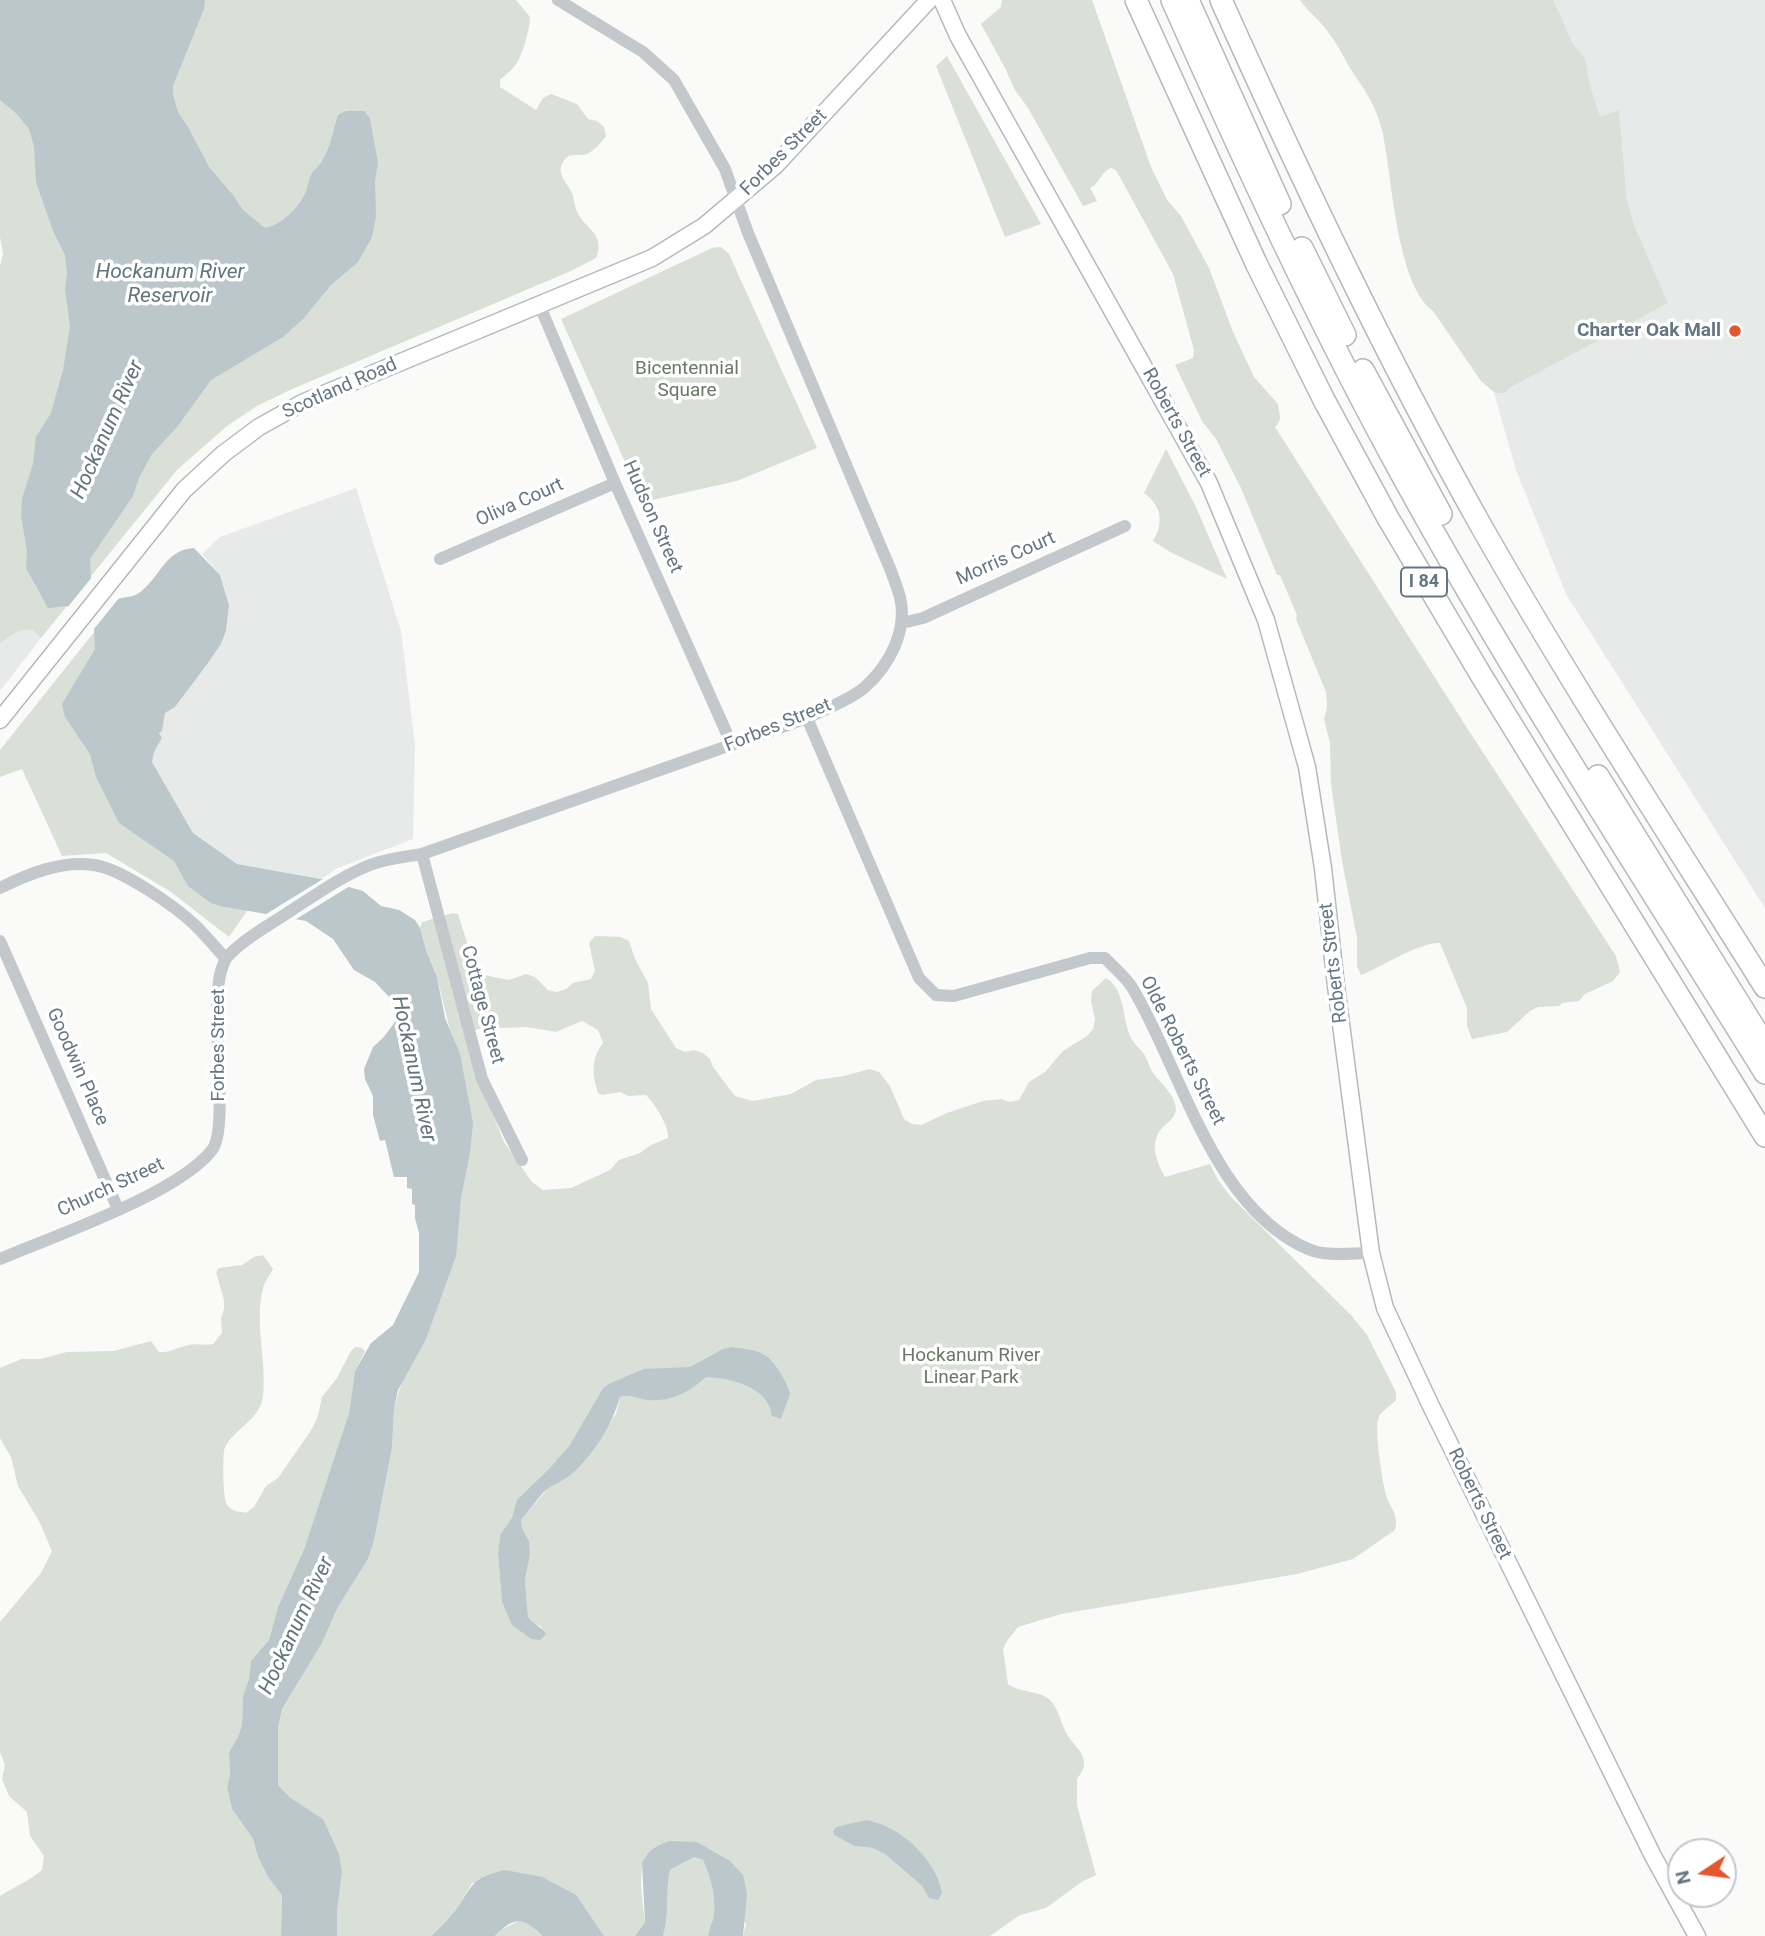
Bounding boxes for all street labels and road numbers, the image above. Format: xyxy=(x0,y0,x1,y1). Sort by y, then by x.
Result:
street label: Forbes Street xyxy=(736,105,832,201)
street label: Scotland Road xyxy=(279,354,401,424)
street label: Roberts Street xyxy=(1137,365,1215,481)
street label: Hudson Street xyxy=(617,457,687,577)
street label: Oliva Court xyxy=(473,474,567,532)
street label: Morris Court xyxy=(953,527,1059,591)
road number: I 84 xyxy=(1401,568,1447,596)
street label: Forbes Street xyxy=(721,694,835,758)
street label: Roberts Street xyxy=(1315,902,1353,1024)
street label: Cottage Street xyxy=(455,943,509,1067)
street label: Olde Roberts Street xyxy=(1135,973,1229,1129)
street label: Forbes Street xyxy=(208,989,230,1101)
street label: Goodwin Place xyxy=(41,1005,113,1129)
street label: Church Street xyxy=(54,1153,168,1223)
street label: Roberts Street xyxy=(1442,1445,1516,1563)

